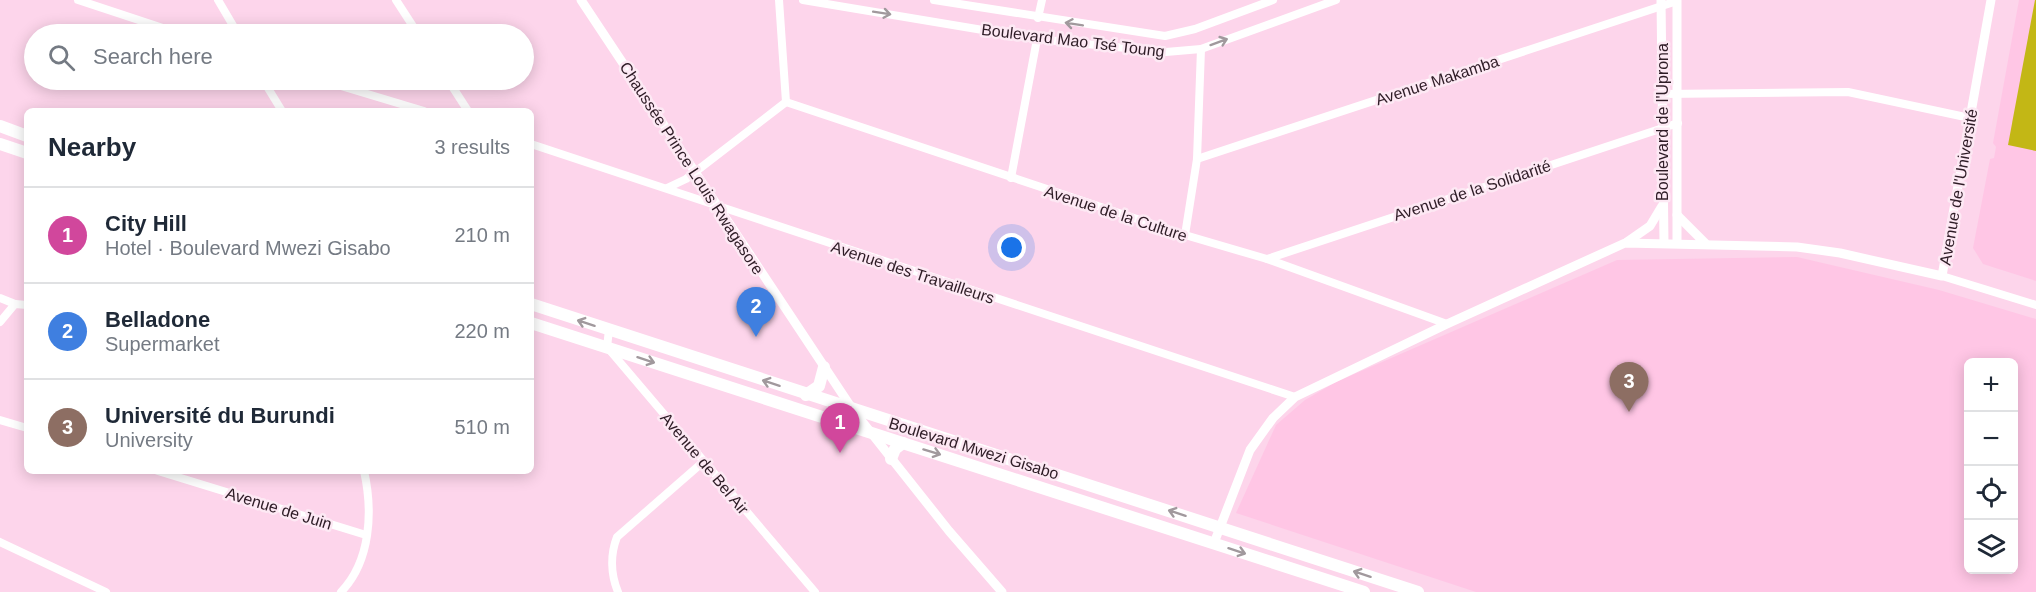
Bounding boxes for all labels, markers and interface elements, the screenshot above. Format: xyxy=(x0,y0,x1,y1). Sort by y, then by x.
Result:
one-way arrow xyxy=(871,8,891,19)
one-way arrow xyxy=(1065,18,1085,29)
street label: Boulevard Mao Tsé Toung xyxy=(980,21,1165,60)
search box xyxy=(24,24,534,90)
one-way arrow xyxy=(1209,36,1228,47)
icon: search xyxy=(45,41,78,74)
street label: Boulevard de l'Uprona xyxy=(1654,43,1671,201)
text: Search here xyxy=(93,44,213,69)
street label: Avenue Makamba xyxy=(1373,52,1501,108)
street label: Chaussée Prince Louis Rwagasore xyxy=(616,59,767,278)
street label: Avenue de l'Université xyxy=(1936,108,1981,267)
text: Nearby xyxy=(48,132,136,162)
text: 3 results xyxy=(434,136,510,158)
street label: Avenue de la Solidarité xyxy=(1391,157,1553,224)
street label: Avenue de la Culture xyxy=(1042,182,1189,245)
text: City Hill xyxy=(105,211,187,236)
text: 1 xyxy=(62,224,73,246)
text: 210 m xyxy=(454,224,510,246)
your location xyxy=(997,233,1026,262)
text: Hotel · Boulevard Mwezi Gisabo xyxy=(105,237,391,259)
street label: Avenue des Travailleurs xyxy=(829,238,997,307)
pin: 2 xyxy=(736,288,776,337)
text: Belladone xyxy=(105,307,210,332)
one-way arrow xyxy=(577,316,596,327)
text: 2 xyxy=(62,320,73,342)
text: 220 m xyxy=(454,320,510,342)
text: Supermarket xyxy=(105,333,220,355)
one-way arrow xyxy=(636,356,655,367)
map controls xyxy=(1964,358,2018,574)
button: + xyxy=(1964,358,2018,412)
pin: 3 xyxy=(1610,362,1648,412)
one-way arrow xyxy=(762,377,781,388)
text: Université du Burundi xyxy=(105,403,335,428)
pin: 1 xyxy=(820,404,860,453)
street label: Avenue de Bel Air xyxy=(657,409,752,518)
button: − xyxy=(1964,412,2018,466)
street label: Boulevard Mwezi Gisabo xyxy=(887,414,1061,483)
text: 3 xyxy=(62,416,73,438)
text: 510 m xyxy=(454,416,510,438)
text: University xyxy=(105,429,193,451)
one-way arrow xyxy=(922,447,941,458)
button: locate xyxy=(1964,466,2018,520)
street label: Avenue de Juin xyxy=(224,484,334,533)
one-way arrow xyxy=(1168,507,1187,518)
button: layers xyxy=(1964,520,2018,574)
one-way arrow xyxy=(1227,546,1246,557)
one-way arrow xyxy=(1353,567,1372,578)

